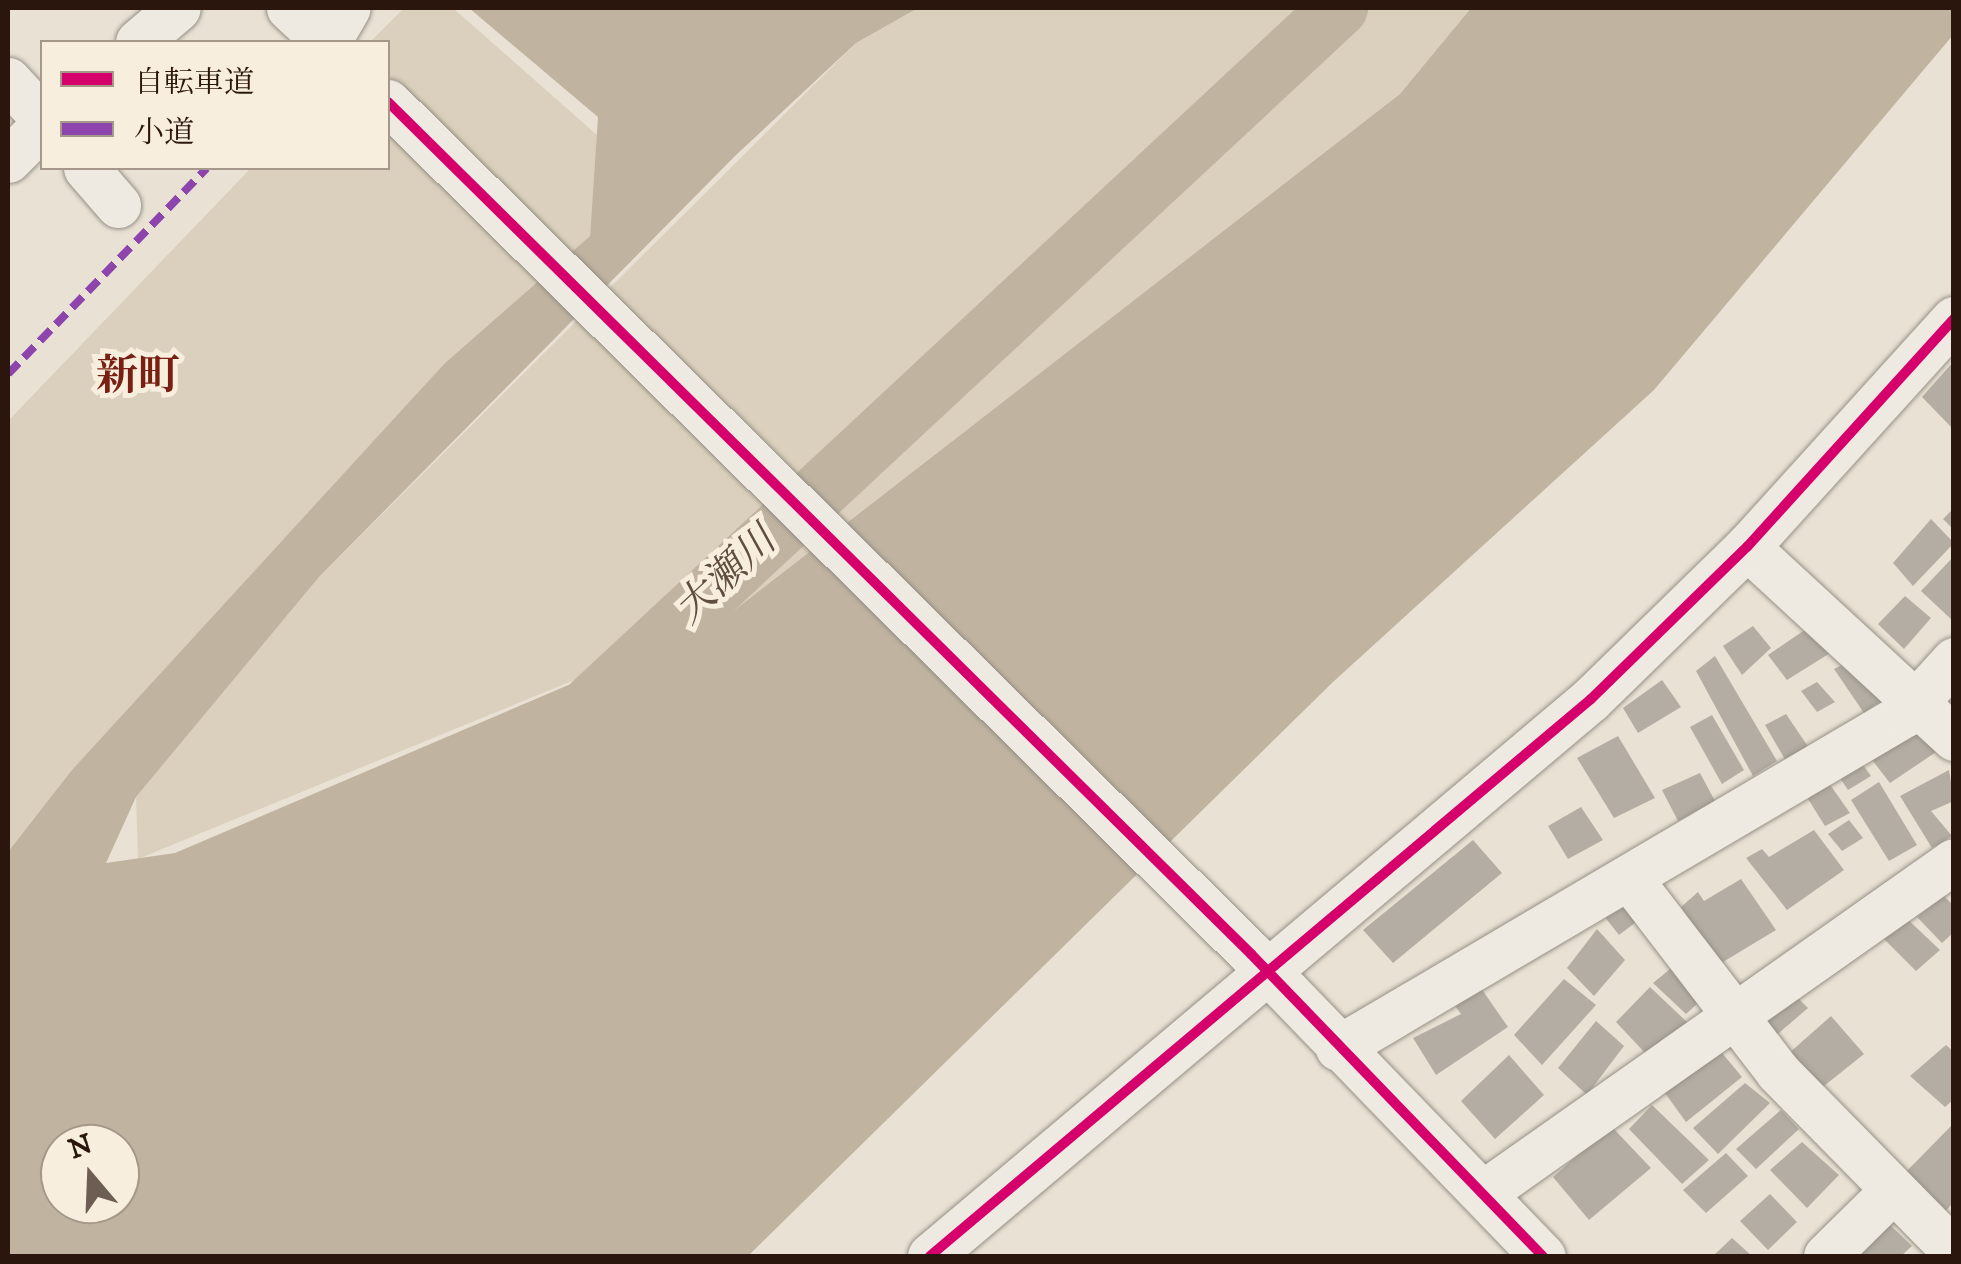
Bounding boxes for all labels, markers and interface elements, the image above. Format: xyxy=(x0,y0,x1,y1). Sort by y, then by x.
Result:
legend xyxy=(40,40,390,170)
text: 自転車道 xyxy=(134,65,254,102)
text: 小道 xyxy=(134,115,194,152)
district label: 新町 xyxy=(96,352,180,402)
water label: 大瀬川 xyxy=(666,518,786,634)
north arrow xyxy=(40,1124,140,1224)
text: N xyxy=(64,1127,97,1167)

